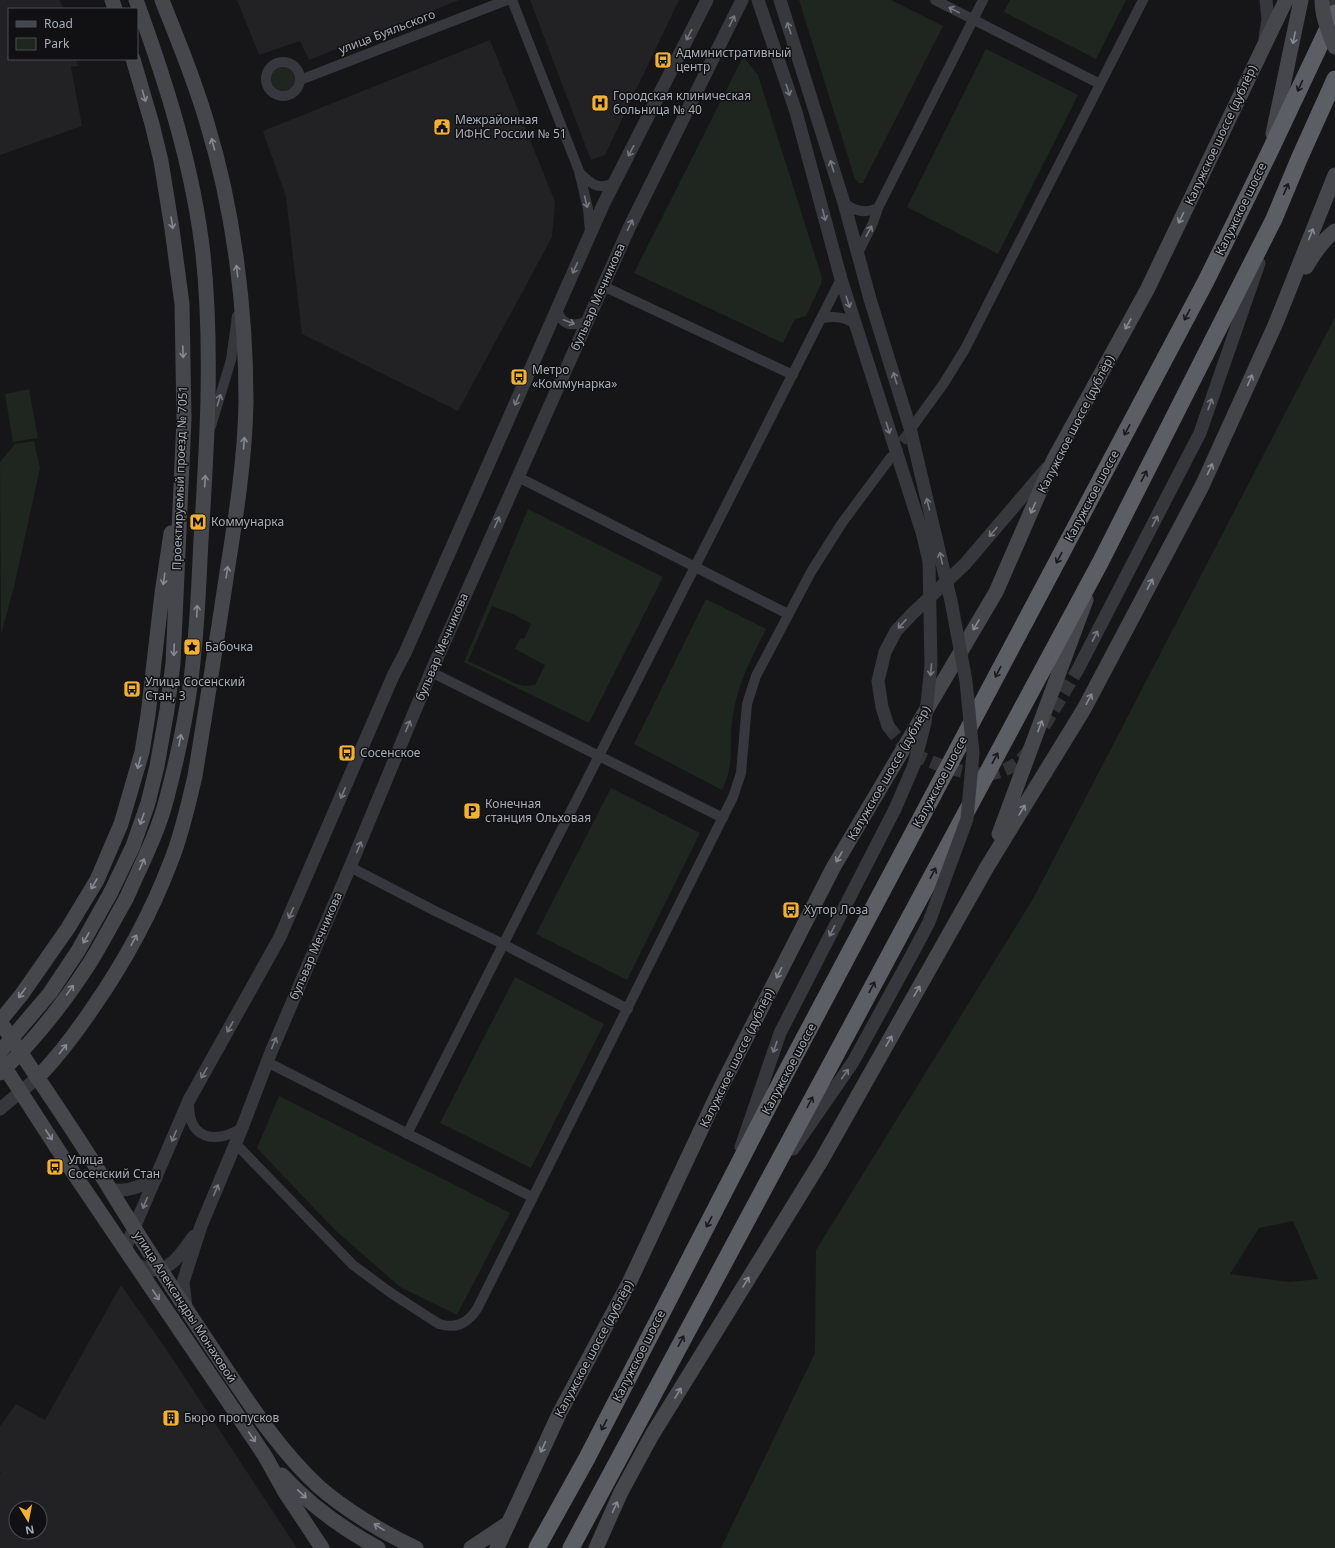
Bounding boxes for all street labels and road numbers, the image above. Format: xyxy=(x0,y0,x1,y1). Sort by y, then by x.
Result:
street label: улица Буяльского xyxy=(336,5,438,58)
street label: Калужское шоссе (дублёр) xyxy=(1182,63,1260,207)
street label: Калужское шоссе xyxy=(1212,160,1270,258)
street label: бульвар Мечникова xyxy=(566,240,629,353)
street label: Калужское шоссе (дублёр) xyxy=(1035,353,1117,495)
street label: Проектируемый проезд № 7051 xyxy=(168,385,191,571)
street label: Калужское шоссе xyxy=(1062,448,1122,544)
street label: бульвар Мечникова xyxy=(411,590,472,703)
street label: Калужское шоссе (дублёр) xyxy=(843,702,934,843)
street label: Калужское шоссе xyxy=(908,733,971,830)
street label: бульвар Мечникова xyxy=(285,889,346,1002)
street label: Калужское шоссе (дублёр) xyxy=(695,985,778,1130)
street label: Калужское шоссе xyxy=(757,1020,820,1117)
street label: улица Александры Монаховой xyxy=(130,1228,241,1386)
street label: Калужское шоссе (дублёр) xyxy=(550,1277,637,1420)
street label: Калужское шоссе xyxy=(608,1307,669,1405)

